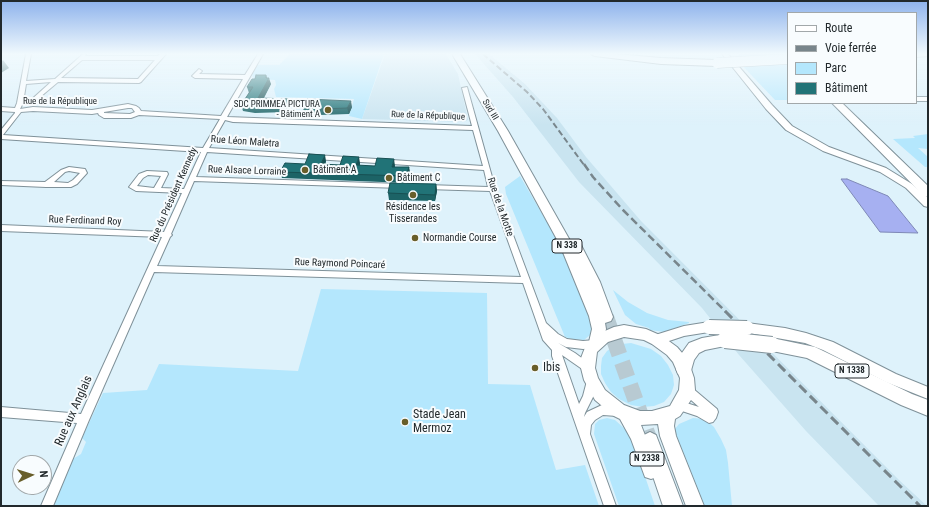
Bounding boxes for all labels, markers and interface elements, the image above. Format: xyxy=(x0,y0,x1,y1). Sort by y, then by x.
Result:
legend xyxy=(787,12,917,104)
text: Route xyxy=(825,21,852,35)
text: Voie ferrée xyxy=(825,41,876,55)
text: Parc xyxy=(825,61,846,75)
text: Bâtiment xyxy=(825,81,868,95)
street label: Rue de la République xyxy=(23,97,97,107)
street label: Sud III xyxy=(480,98,500,122)
place label: SDC PRIMMEA PICTURA - Bâtiment A xyxy=(234,100,320,121)
marker: SDC PRIMMEA PICTURA - Bâtiment A xyxy=(323,105,333,115)
street label: Rue de la République xyxy=(391,109,465,123)
street label: Rue Léon Maletra xyxy=(210,134,280,150)
street label: Rue du Président Kennedy xyxy=(148,146,200,244)
street label: Rue Alsace Lorraine xyxy=(208,164,286,178)
place label: Bâtiment A xyxy=(313,164,357,176)
marker: Bâtiment A xyxy=(300,165,310,175)
place label: Bâtiment C xyxy=(397,172,440,184)
marker: Bâtiment C xyxy=(384,173,394,183)
street label: Rue de la Motte xyxy=(484,176,516,238)
marker: Résidence les Tisserandes xyxy=(408,190,418,200)
place label: Résidence les Tisserandes xyxy=(386,201,440,224)
street label: Rue Ferdinand Roy xyxy=(48,214,122,228)
place label: Normandie Course xyxy=(423,232,496,244)
marker: Normandie Course xyxy=(410,233,420,243)
road number: N 338 xyxy=(552,239,582,253)
street label: Rue Raymond Poincaré xyxy=(294,256,386,272)
place label: Ibis xyxy=(543,361,560,375)
marker: Ibis xyxy=(530,363,540,373)
road number: N 1338 xyxy=(835,364,869,378)
street label: Rue aux Anglais xyxy=(52,374,96,448)
place label: Stade Jean Mermoz xyxy=(413,408,466,436)
marker: Stade Jean Mermoz xyxy=(400,417,410,427)
road number: N 2338 xyxy=(630,452,664,466)
north arrow xyxy=(12,455,52,495)
text: N xyxy=(37,470,50,478)

